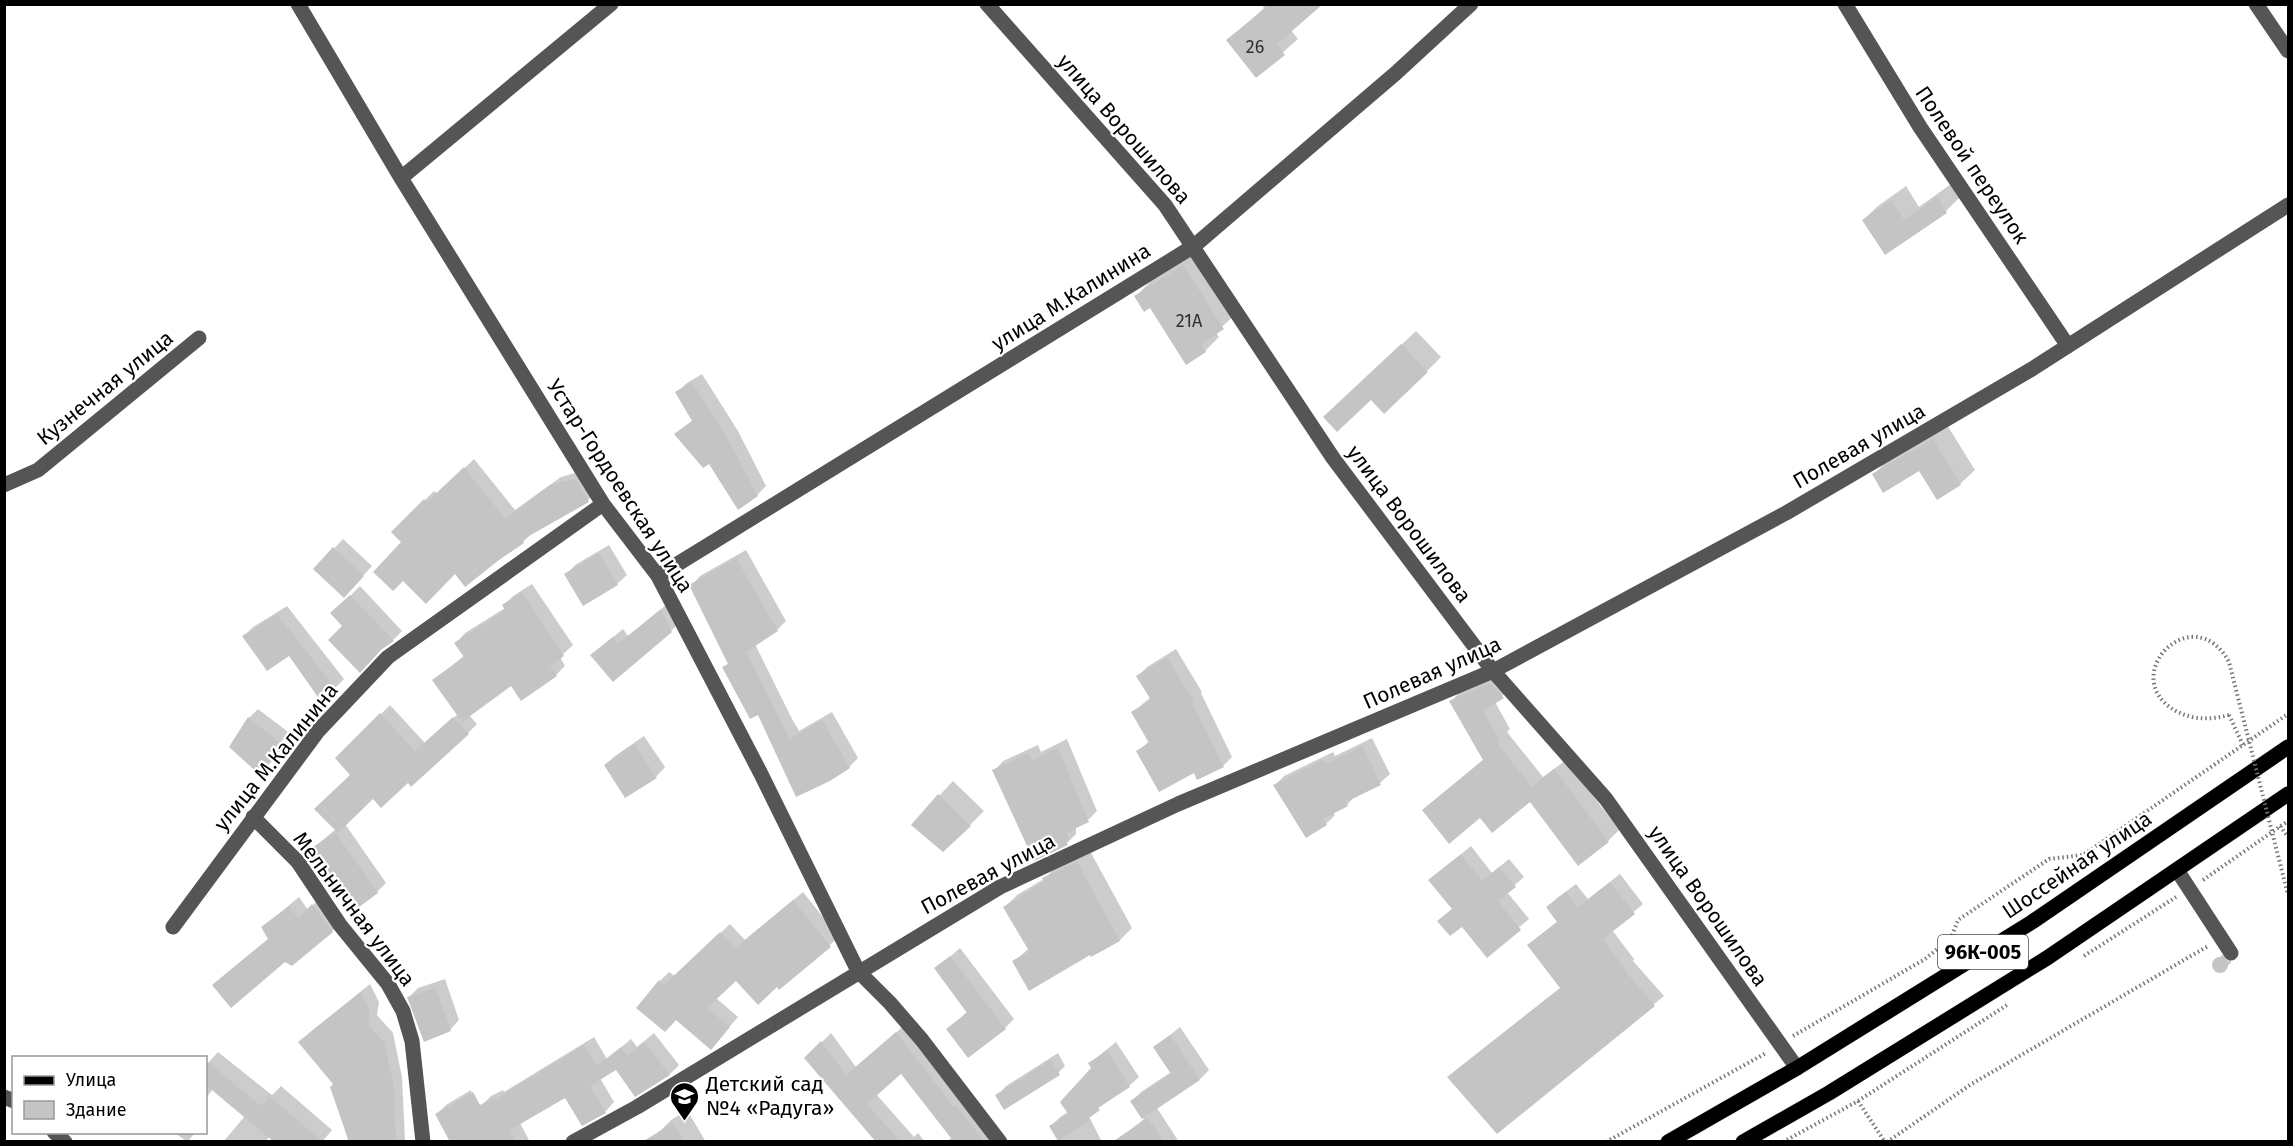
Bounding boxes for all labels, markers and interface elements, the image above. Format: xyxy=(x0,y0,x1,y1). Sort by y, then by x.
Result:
house number: 26 xyxy=(1246,36,1264,58)
street label: улица Ворошилова xyxy=(1052,49,1196,209)
street label: Полевой переулок xyxy=(1909,81,2035,249)
street label: улица М.Калинина xyxy=(987,238,1155,356)
house number: 21А xyxy=(1176,310,1203,332)
street label: Кузнечная улица xyxy=(32,325,178,451)
street label: Устар-Гордоевская улица xyxy=(541,374,699,598)
street label: Полевая улица xyxy=(1788,398,1930,494)
street label: улица Ворошилова xyxy=(1341,440,1477,608)
street label: Полевая улица xyxy=(1359,631,1505,715)
street label: улица М.Калинина xyxy=(208,678,344,836)
street label: Шоссейная улица xyxy=(1997,805,2157,925)
street label: улица Ворошилова xyxy=(1643,820,1773,992)
street label: Мельничная улица xyxy=(287,827,421,991)
street label: Полевая улица xyxy=(916,828,1060,920)
road number: 96К-005 xyxy=(1938,935,2028,969)
legend xyxy=(12,1056,207,1134)
text: Улица xyxy=(66,1069,116,1091)
place label: Детский сад №4 «Радуга» xyxy=(705,1071,834,1121)
school or university icon: Детский сад №4 «Радуга» xyxy=(669,1080,701,1122)
text: Здание xyxy=(66,1099,127,1121)

